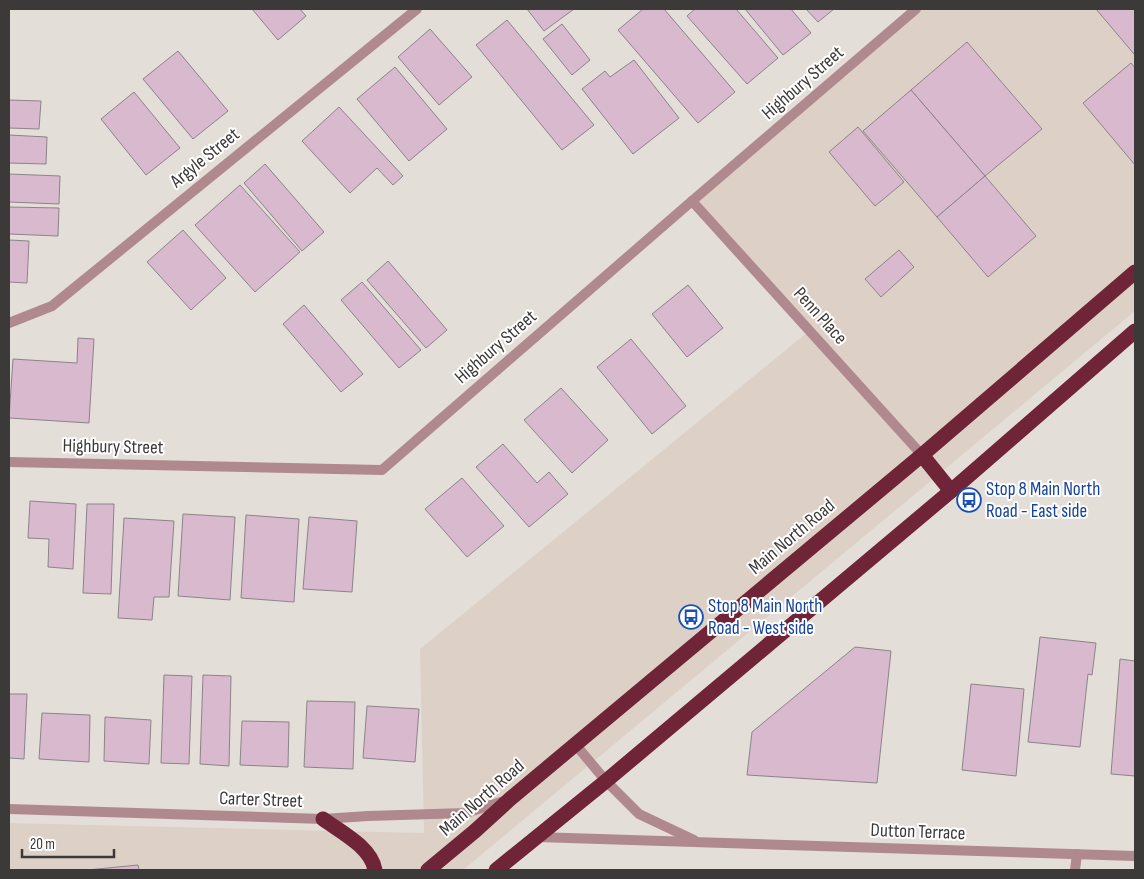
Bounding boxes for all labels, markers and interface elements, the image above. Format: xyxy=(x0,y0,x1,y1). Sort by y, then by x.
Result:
street label: Highbury Street xyxy=(757,41,849,125)
street label: Argyle Street xyxy=(165,123,244,193)
street label: Penn Place xyxy=(788,283,852,349)
street label: Highbury Street xyxy=(450,305,542,389)
street label: Highbury Street xyxy=(62,435,164,459)
place label: Stop 8 Main North Road - East side xyxy=(986,478,1100,523)
bus stop icon: Stop 8 Main North Road - East side xyxy=(956,487,982,513)
street label: Main North Road xyxy=(744,494,840,580)
place label: Stop 8 Main North Road - West side xyxy=(708,595,822,640)
bus stop icon: Stop 8 Main North Road - West side xyxy=(678,604,704,630)
street label: Main North Road xyxy=(435,755,529,841)
street label: Carter Street xyxy=(219,787,303,813)
street label: Dutton Terrace xyxy=(870,819,966,845)
scale bar xyxy=(22,826,115,858)
text: 20 m xyxy=(30,835,55,854)

